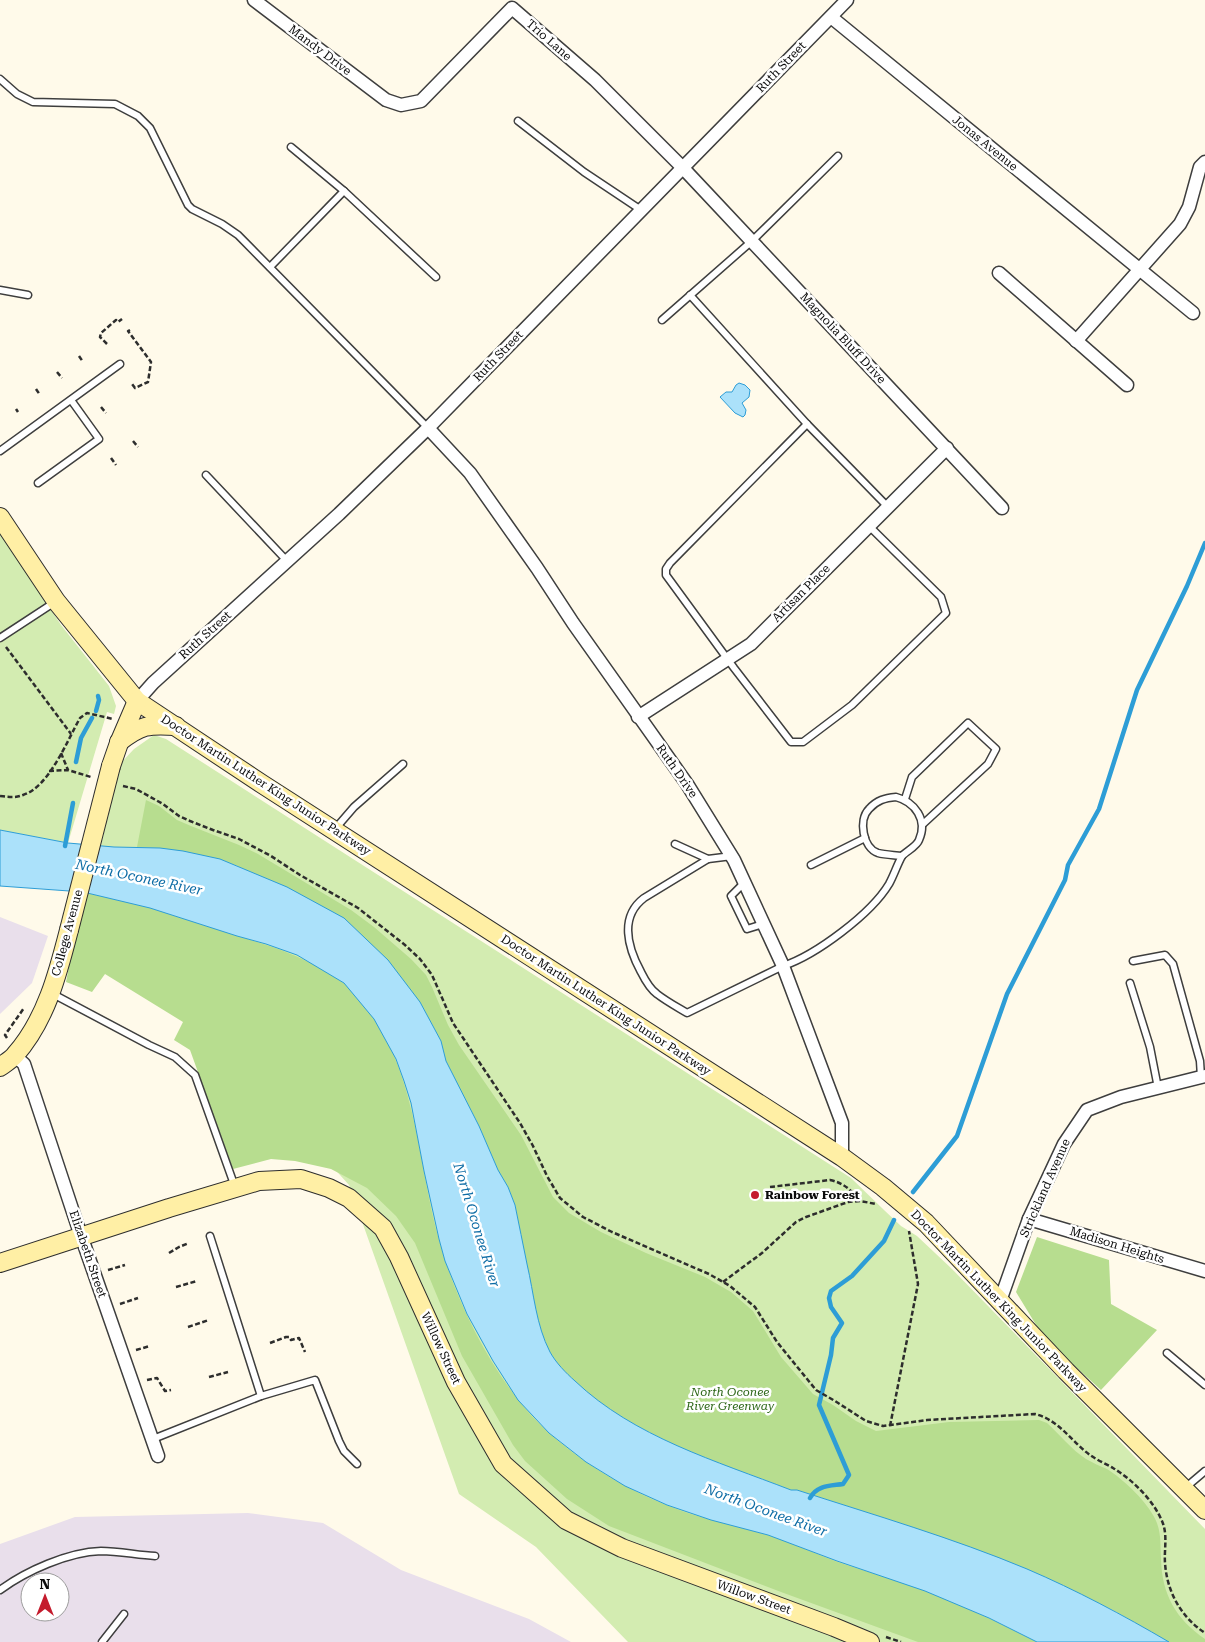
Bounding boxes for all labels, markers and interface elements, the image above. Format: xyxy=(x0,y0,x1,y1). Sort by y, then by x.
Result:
street label: Trio Lane xyxy=(523,17,575,64)
street label: Mandy Drive xyxy=(286,22,354,78)
street label: Ruth Street xyxy=(753,38,809,95)
street label: Jonas Avenue xyxy=(950,112,1021,174)
street label: Magnolia Bluff Drive xyxy=(797,290,889,387)
street label: Ruth Street xyxy=(470,327,526,384)
street label: Artisan Place xyxy=(769,561,833,625)
street label: Ruth Street xyxy=(176,608,234,662)
street label: Doctor Martin Luther King Junior Parkway xyxy=(158,712,374,859)
street label: Ruth Drive xyxy=(653,742,701,801)
water label: North Oconee River xyxy=(73,856,204,898)
street label: College Avenue xyxy=(49,888,85,978)
street label: Doctor Martin Luther King Junior Parkway xyxy=(498,932,714,1079)
street label: Strickland Avenue xyxy=(1017,1136,1073,1239)
water label: North Oconee River xyxy=(450,1160,504,1289)
place label: Rainbow Forest xyxy=(765,1188,860,1202)
marker: Rainbow Forest xyxy=(749,1189,761,1201)
street label: Doctor Martin Luther King Junior Parkway xyxy=(908,1207,1091,1395)
street label: Elizabeth Street xyxy=(67,1209,110,1300)
street label: Madison Heights xyxy=(1068,1224,1166,1266)
street label: Willow Street xyxy=(418,1310,464,1387)
park label: North Oconee River Greenway xyxy=(685,1385,775,1413)
water label: North Oconee River xyxy=(702,1480,830,1540)
north arrow xyxy=(20,1572,70,1622)
text: N xyxy=(40,1576,51,1592)
street label: Willow Street xyxy=(715,1577,793,1617)

